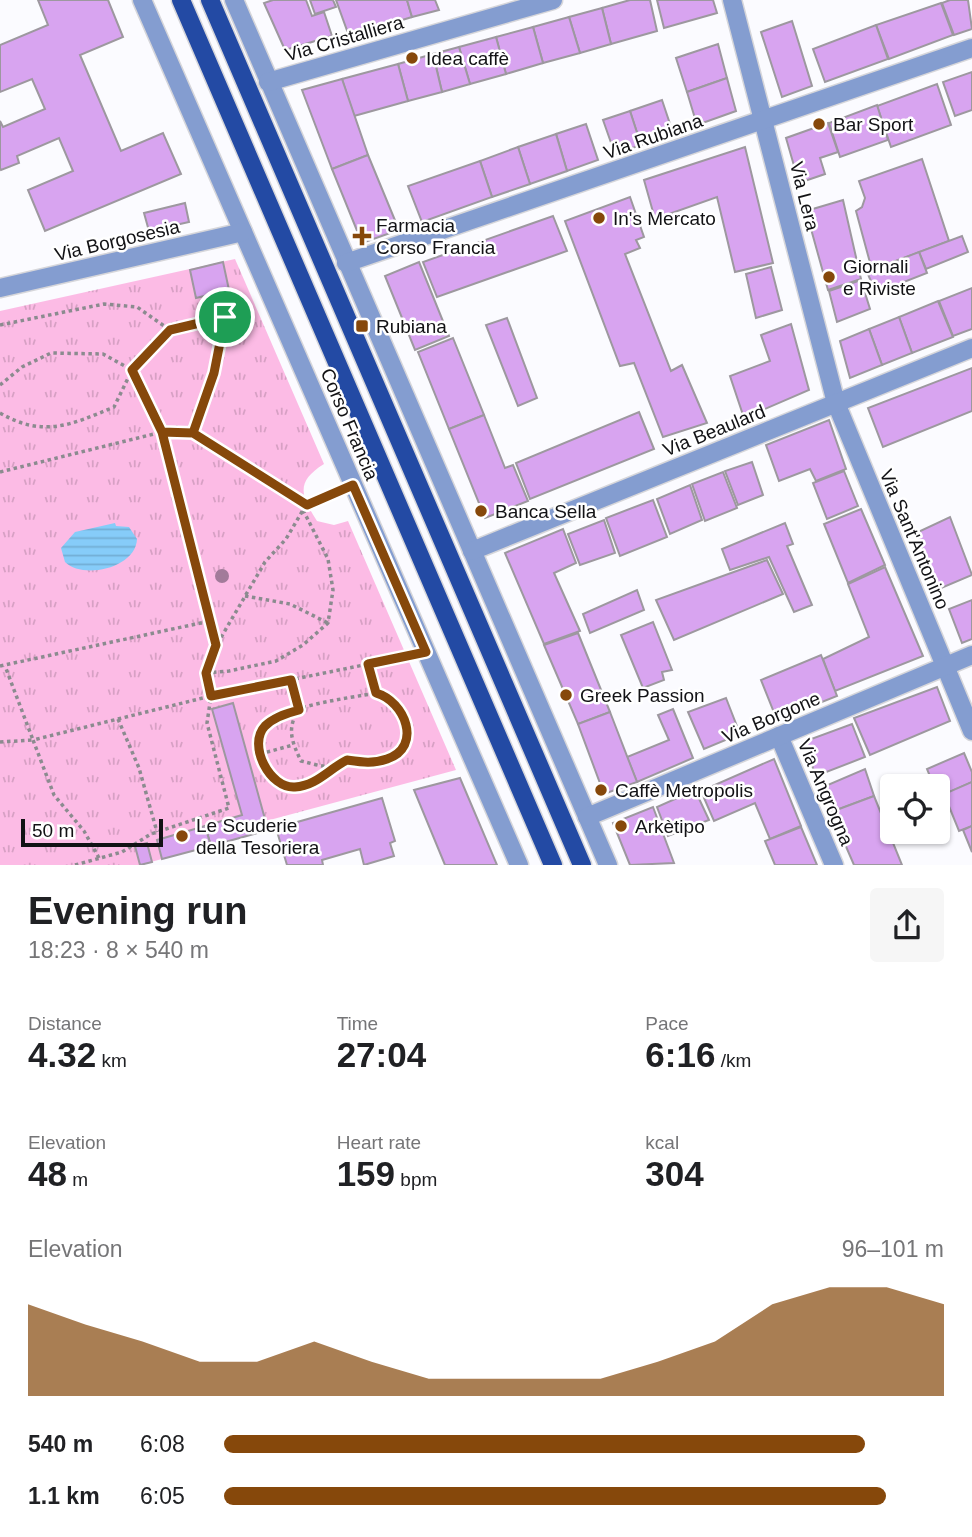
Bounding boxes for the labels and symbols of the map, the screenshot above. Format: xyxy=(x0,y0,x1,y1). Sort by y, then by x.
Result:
street label: Via Cristalliera xyxy=(283,11,406,65)
place label: Idea caffè xyxy=(426,48,509,69)
marker: Idea caffè xyxy=(404,50,420,66)
street label: Via Rubiana xyxy=(601,110,706,163)
place label: Bar Sport xyxy=(833,114,914,135)
marker: Bar Sport xyxy=(811,116,827,132)
street label: Via Lera xyxy=(786,159,823,233)
place label: In's Mercato xyxy=(613,208,716,229)
marker: In's Mercato xyxy=(591,210,607,226)
place label: Farmacia Corso Francia xyxy=(376,215,496,258)
street label: Via Borgosesia xyxy=(53,216,182,265)
marker: Farmacia Corso Francia xyxy=(354,228,370,244)
place label: Giornali e Riviste xyxy=(843,256,916,299)
marker: Giornali e Riviste xyxy=(821,269,837,285)
pin xyxy=(195,287,255,347)
place label: Rubiana xyxy=(376,316,447,337)
marker: Rubiana xyxy=(354,318,370,334)
street label: Corso Francia xyxy=(317,365,383,484)
street label: Via Beaulard xyxy=(660,400,768,461)
street label: Via Sant'Antonino xyxy=(876,466,954,612)
place label: Banca Sella xyxy=(495,501,597,522)
marker: Banca Sella xyxy=(473,503,489,519)
place label: Greek Passion xyxy=(580,685,705,706)
marker: Greek Passion xyxy=(558,687,574,703)
street label: Via Borgone xyxy=(719,687,823,747)
street label: Via Angrogna xyxy=(794,736,858,849)
place label: Caffè Metropolis xyxy=(615,780,753,801)
marker: Caffè Metropolis xyxy=(593,782,609,798)
place label: Le Scuderie della Tesoriera xyxy=(196,815,320,858)
scale bar xyxy=(21,816,163,848)
place label: Arkètipo xyxy=(635,816,705,837)
marker: Arkètipo xyxy=(613,818,629,834)
marker: Le Scuderie della Tesoriera xyxy=(174,828,190,844)

